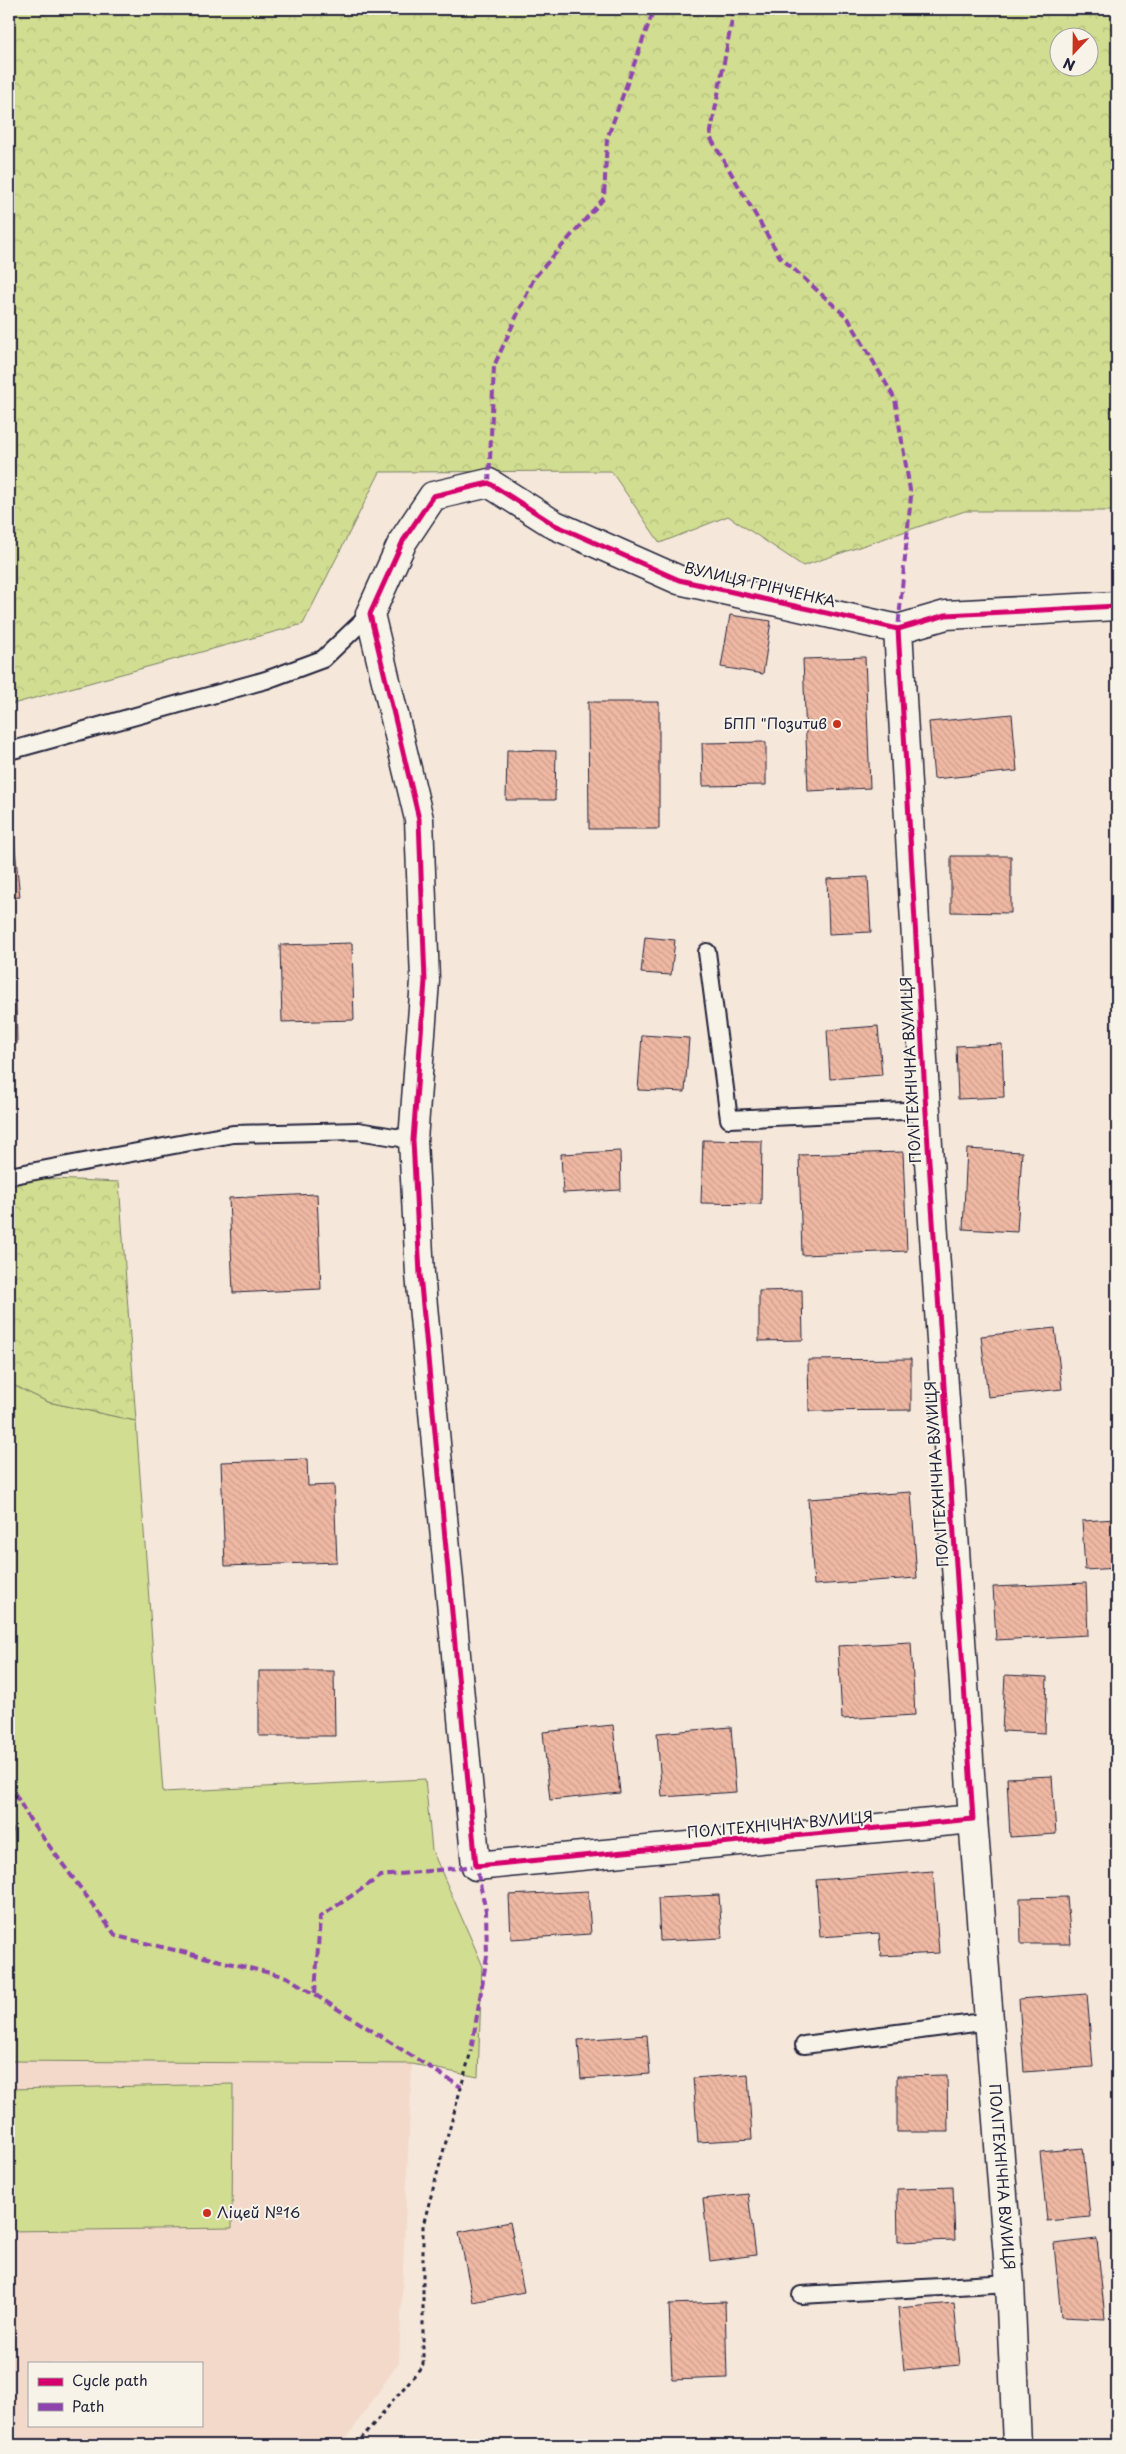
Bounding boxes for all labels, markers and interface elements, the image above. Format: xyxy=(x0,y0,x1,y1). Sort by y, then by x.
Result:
north arrow xyxy=(1048,28,1098,78)
text: N xyxy=(1060,53,1078,76)
street label: ВУЛИЦЯ ГРІНЧЕНКА xyxy=(682,555,838,612)
place label: БПП "Позитив xyxy=(723,711,827,734)
marker: БПП "Позитив xyxy=(831,718,843,730)
street label: ПОЛІТЕХНІЧНА ВУЛИЦЯ xyxy=(893,976,926,1164)
street label: ПОЛІТЕХНІЧНА ВУЛИЦЯ xyxy=(918,1380,953,1568)
street label: ПОЛІТЕХНІЧНА ВУЛИЦЯ xyxy=(686,1804,874,1843)
street label: ПОЛІТЕХНІЧНА ВУЛИЦЯ xyxy=(984,2083,1022,2271)
place label: Ліцей №16 xyxy=(217,2200,300,2223)
marker: Ліцей №16 xyxy=(201,2207,213,2219)
legend xyxy=(28,2362,202,2426)
text: Cycle path xyxy=(72,2368,148,2391)
text: Path xyxy=(72,2394,104,2417)

